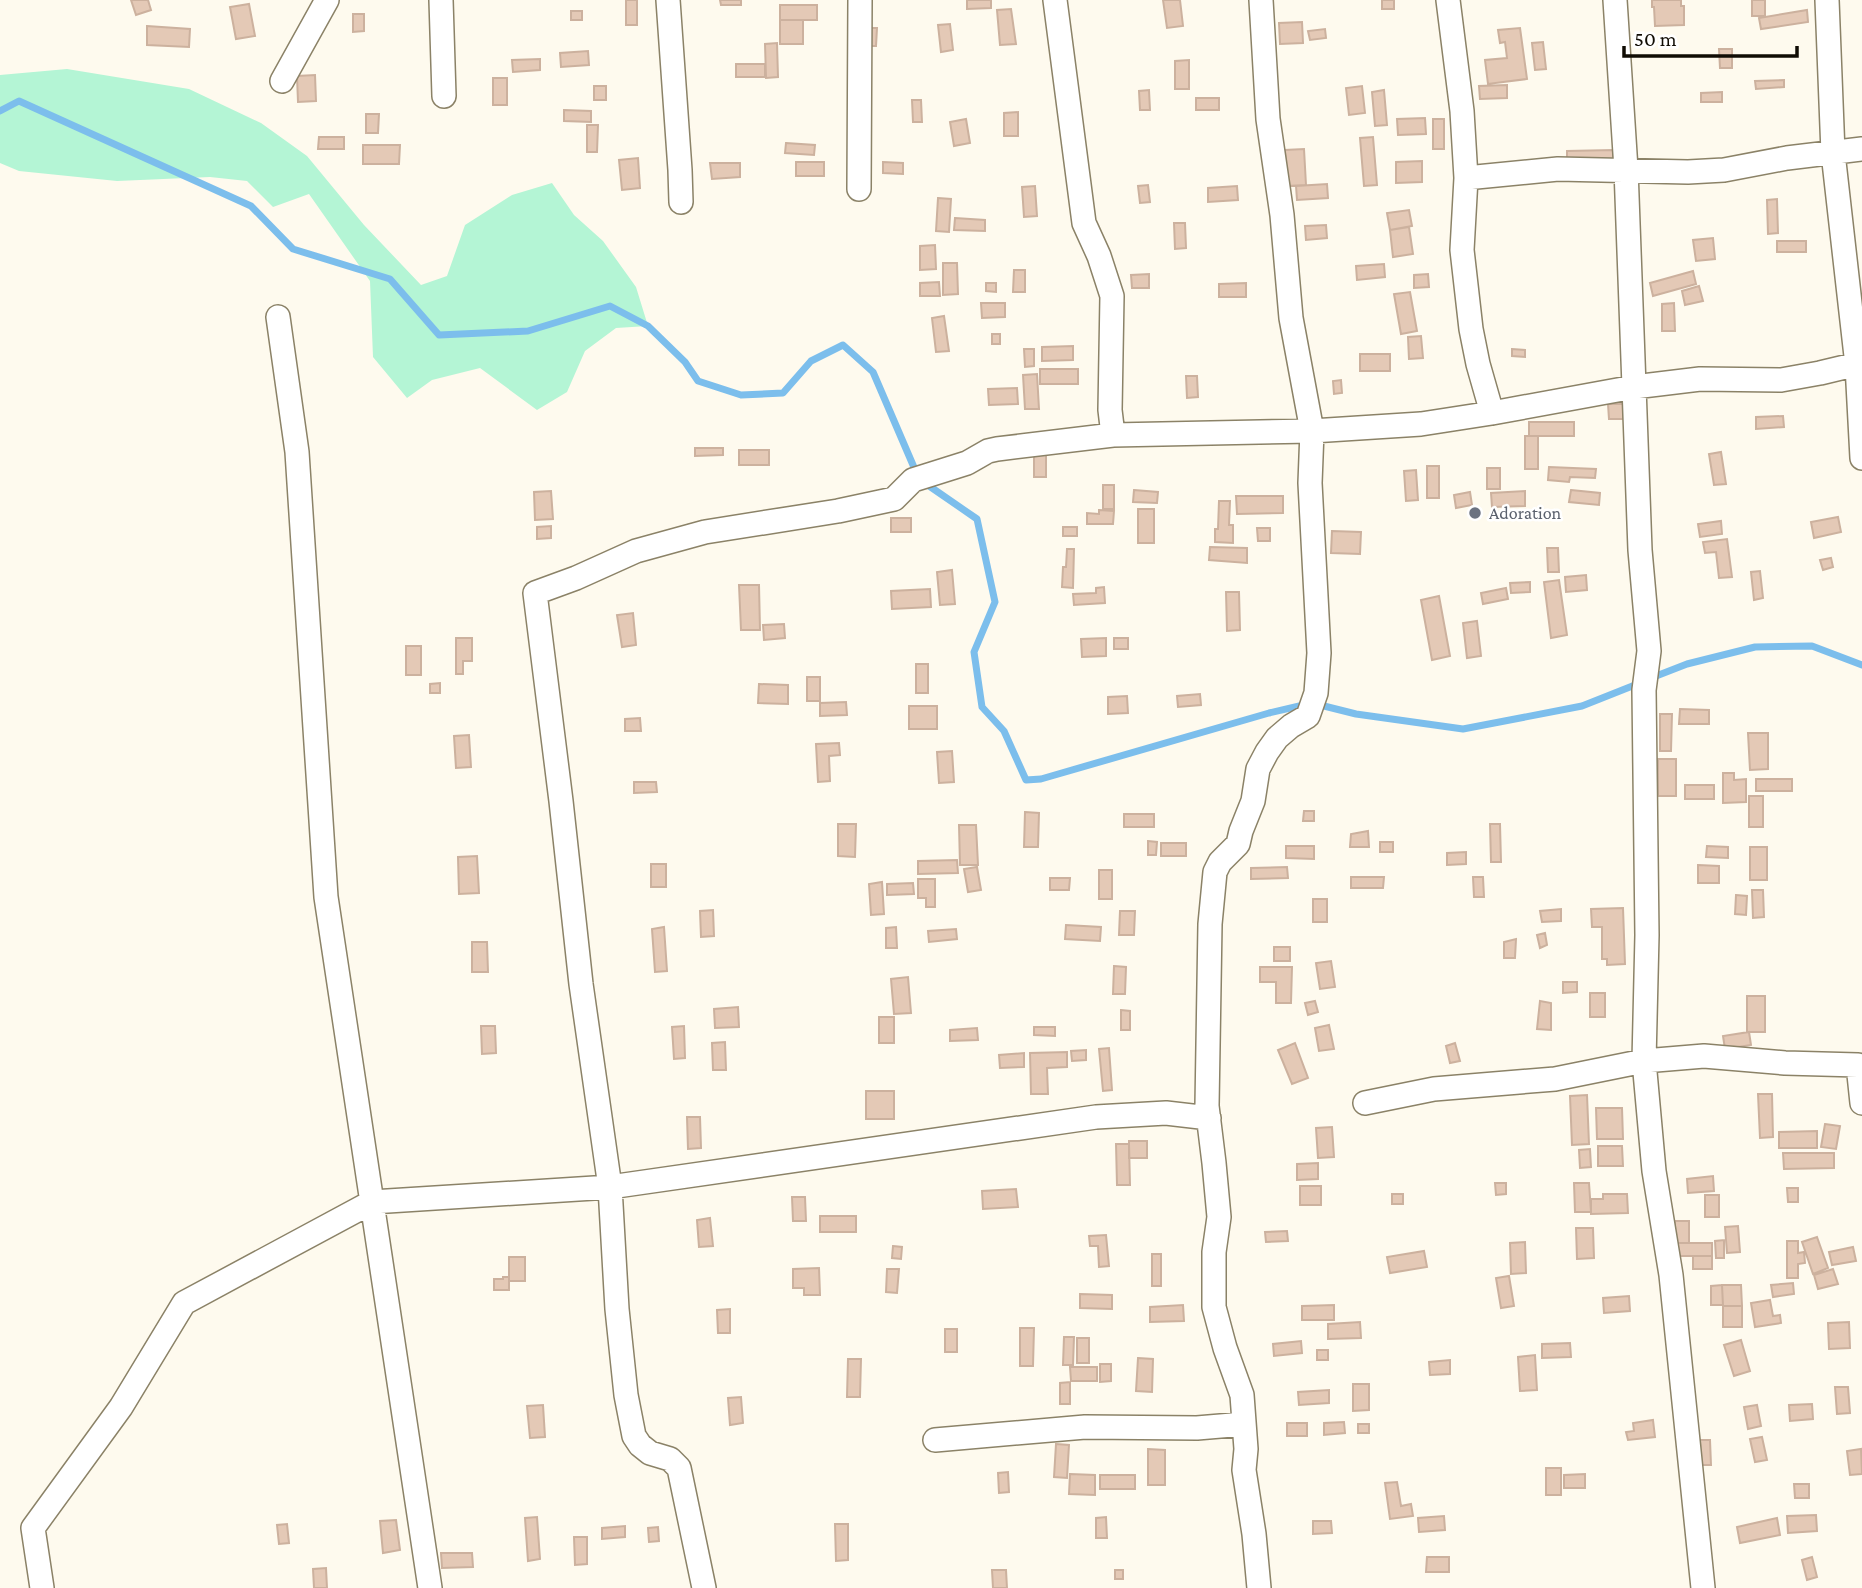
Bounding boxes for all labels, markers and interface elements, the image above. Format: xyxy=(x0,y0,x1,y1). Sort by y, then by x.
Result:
scale bar xyxy=(1624,14,1797,58)
text: 50 m xyxy=(1634,27,1677,51)
place label: Adoration xyxy=(1489,503,1562,523)
marker: Adoration xyxy=(1467,505,1483,521)

